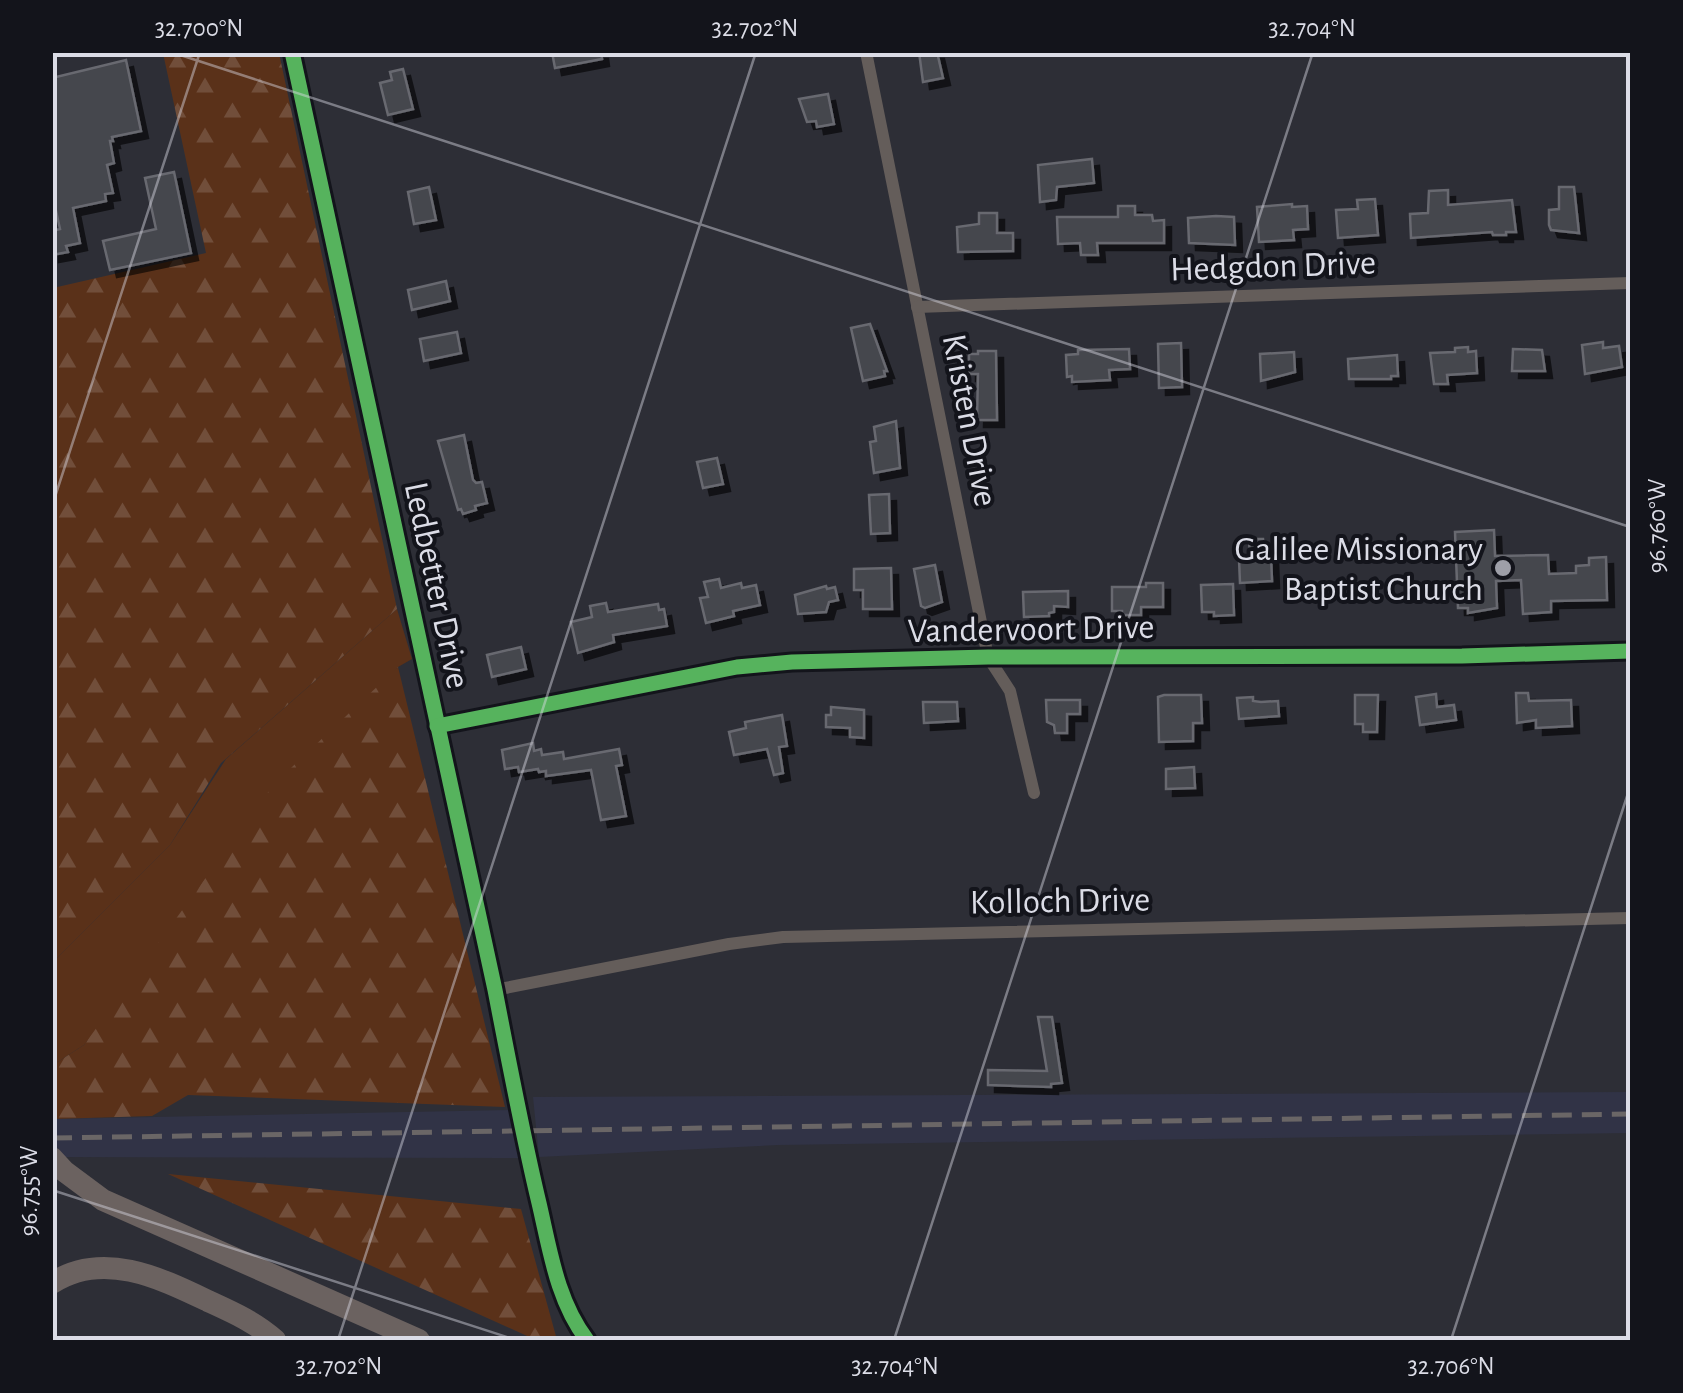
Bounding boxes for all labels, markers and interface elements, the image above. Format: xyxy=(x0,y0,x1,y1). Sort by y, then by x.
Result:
text: 32.700°N xyxy=(155,16,243,41)
text: 32.702°N xyxy=(712,16,798,41)
text: 32.704°N xyxy=(1268,16,1356,41)
street label: Hedgdon Drive xyxy=(1169,245,1377,288)
street label: Kristen Drive xyxy=(936,331,1003,510)
text: 96.760°W xyxy=(1645,478,1670,573)
street label: Ledbetter Drive xyxy=(398,479,476,692)
place label: Galilee Missionary Baptist Church xyxy=(1235,532,1483,607)
marker: Galilee Missionary Baptist Church xyxy=(1492,557,1514,579)
street label: Vandervoort Drive xyxy=(907,610,1155,649)
street label: Kolloch Drive xyxy=(970,882,1150,921)
text: 96.755°W xyxy=(17,1145,42,1236)
text: 32.702°N xyxy=(296,1354,382,1379)
text: 32.704°N xyxy=(851,1354,939,1379)
text: 32.706°N xyxy=(1407,1354,1495,1379)

